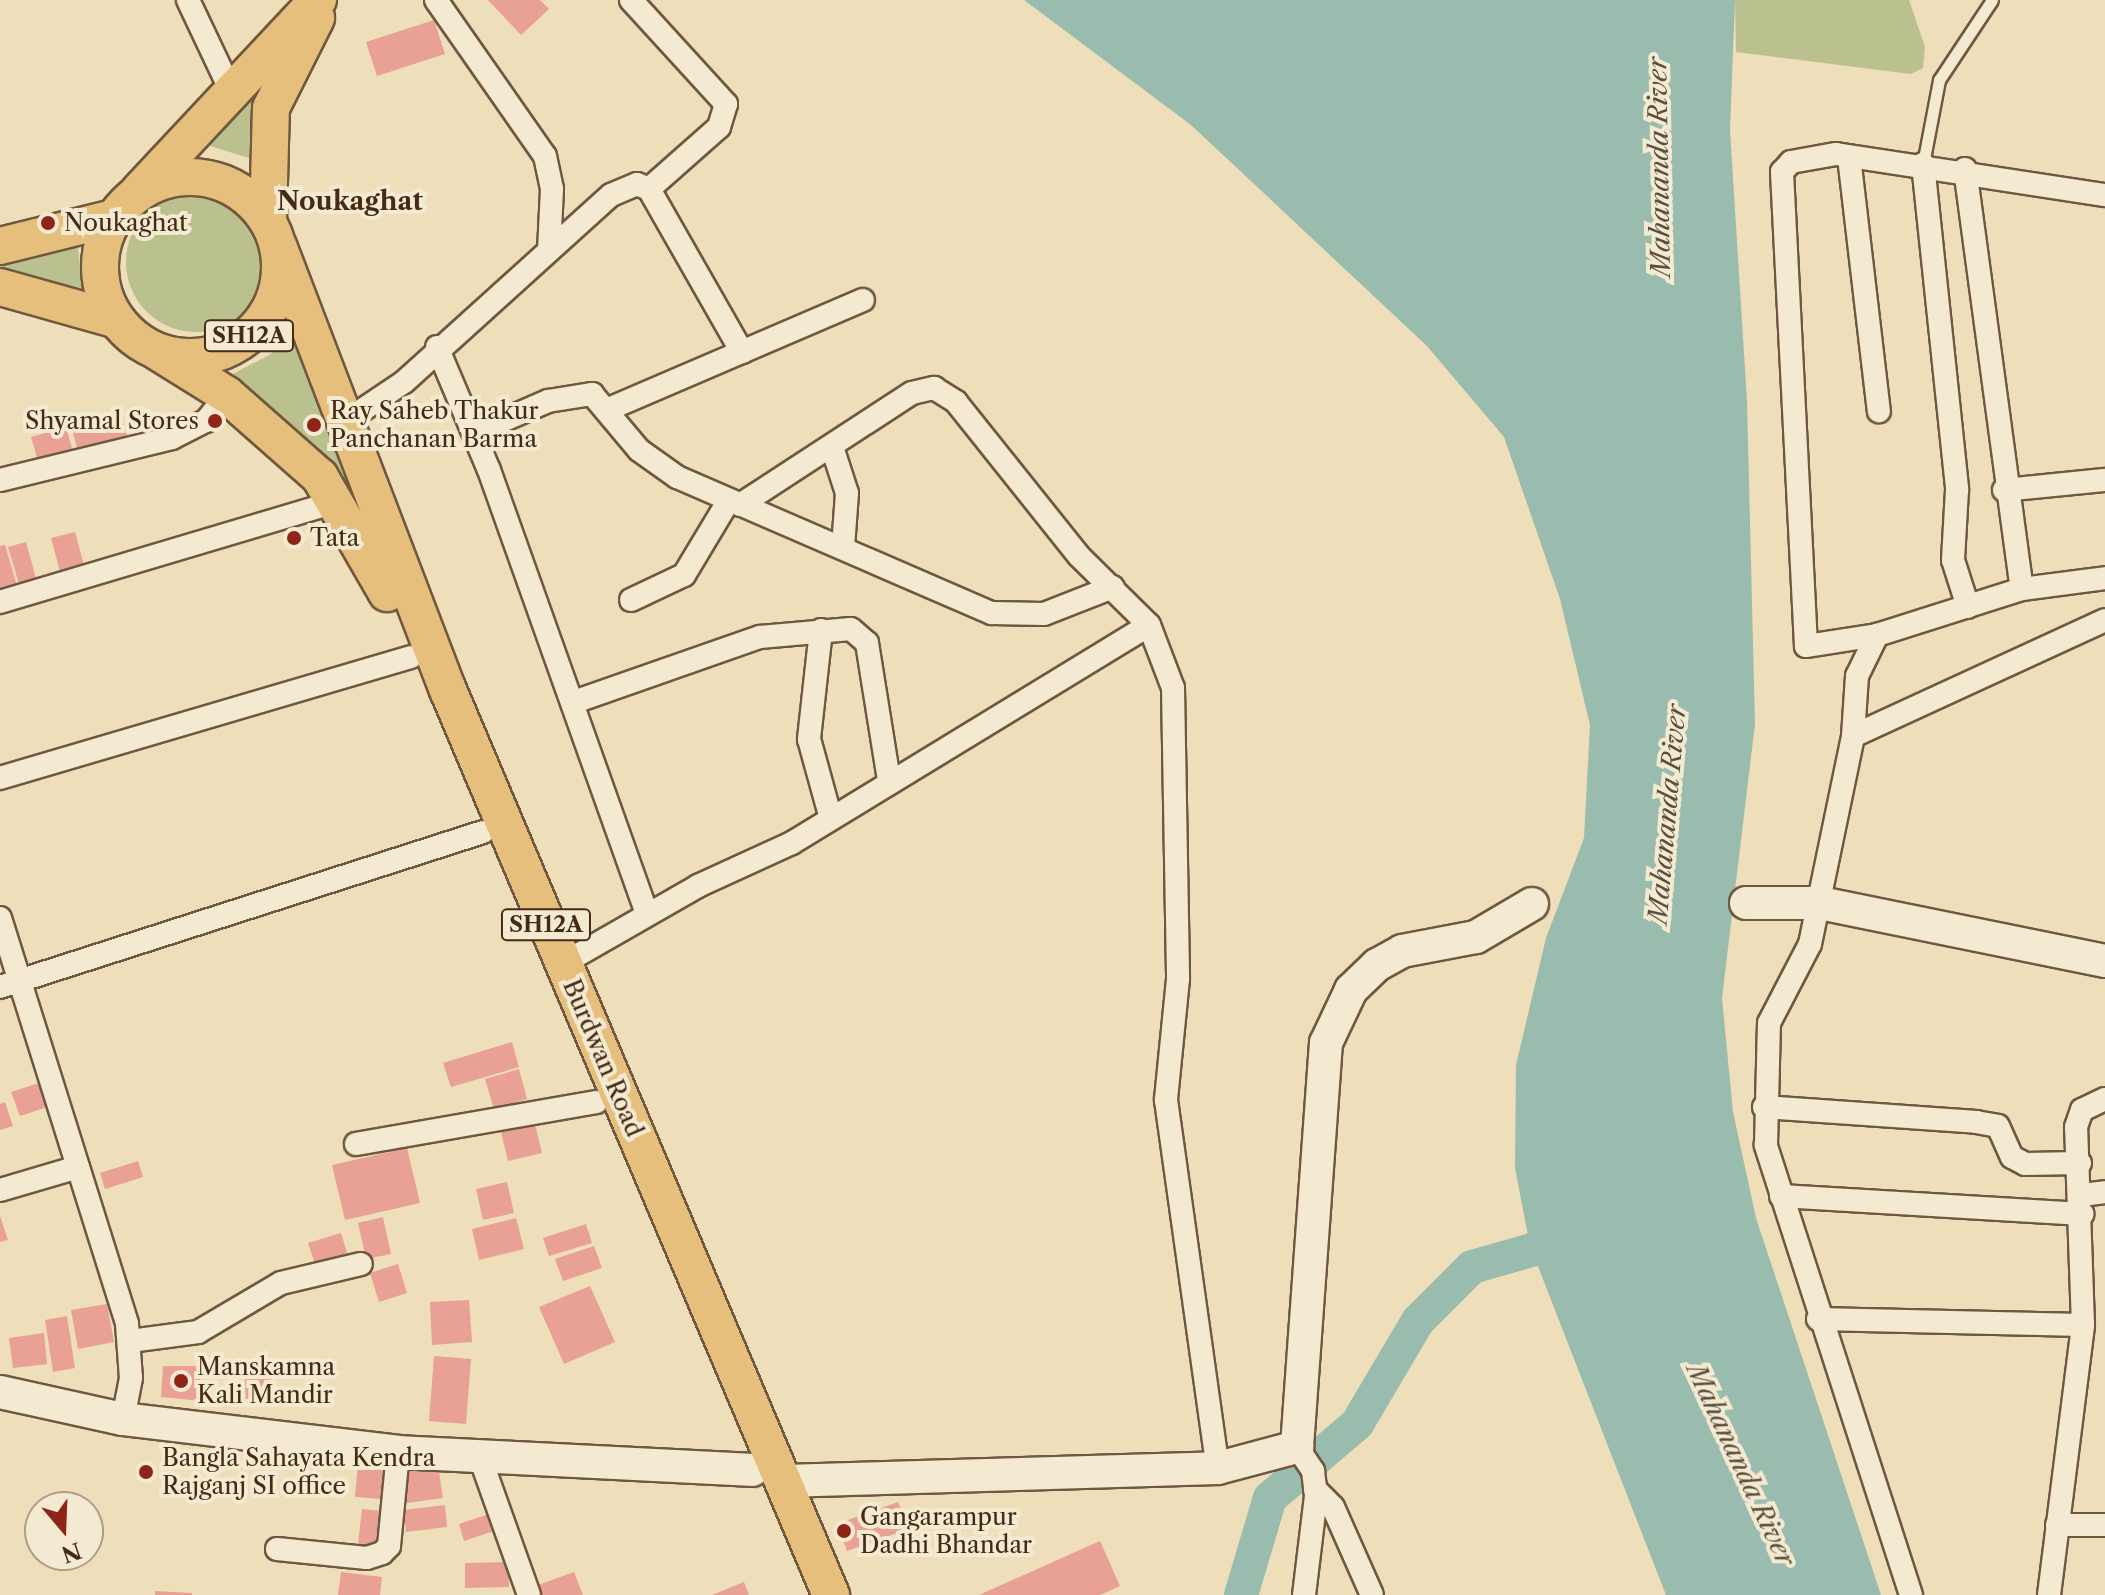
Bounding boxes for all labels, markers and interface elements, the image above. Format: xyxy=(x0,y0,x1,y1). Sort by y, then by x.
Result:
water label: Mahananda River xyxy=(1642,57,1678,277)
district label: Noukaghat xyxy=(277,186,423,218)
place label: Noukaghat xyxy=(64,209,188,237)
marker: Noukaghat xyxy=(39,214,57,232)
road number: SH12A xyxy=(203,318,295,354)
place label: Ray Saheb Thakur Panchanan Barma xyxy=(330,397,540,453)
place label: Shyamal Stores xyxy=(25,407,199,435)
marker: Shyamal Stores xyxy=(206,412,224,430)
marker: Ray Saheb Thakur Panchanan Barma xyxy=(305,416,323,434)
place label: Tata xyxy=(310,524,359,552)
marker: Tata xyxy=(285,529,303,547)
water label: Mahananda River xyxy=(1643,703,1693,925)
road number: SH12A xyxy=(500,907,592,943)
street label: Burdwan Road xyxy=(557,975,649,1141)
place label: Manskamna Kali Mandir xyxy=(197,1353,335,1409)
water label: Mahananda River xyxy=(1679,1359,1801,1571)
marker: Manskamna Kali Mandir xyxy=(172,1372,190,1390)
place label: Bangla Sahayata Kendra Rajganj SI office xyxy=(162,1444,436,1500)
marker: Bangla Sahayata Kendra Rajganj SI office xyxy=(137,1463,155,1481)
north arrow xyxy=(24,1491,104,1571)
place label: Gangarampur Dadhi Bhandar xyxy=(860,1503,1032,1559)
marker: Gangarampur Dadhi Bhandar xyxy=(835,1522,853,1540)
text: N xyxy=(58,1536,85,1568)

